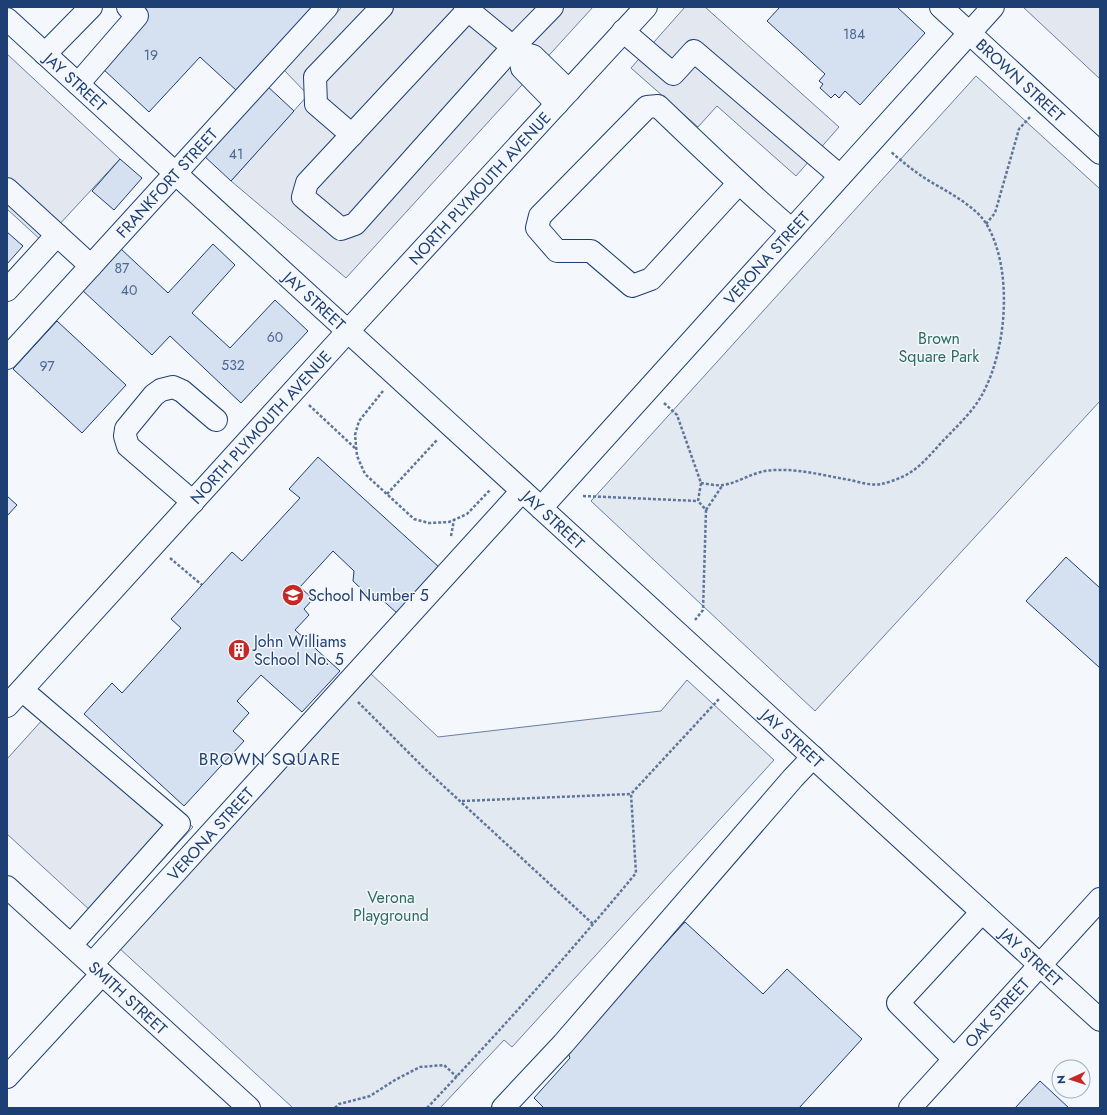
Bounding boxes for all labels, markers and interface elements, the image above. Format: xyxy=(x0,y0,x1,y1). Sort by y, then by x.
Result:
house number: 184 xyxy=(843,24,865,44)
street label: BROWN STREET xyxy=(971,34,1070,128)
house number: 19 xyxy=(144,45,158,65)
street label: JAY STREET xyxy=(37,46,112,117)
street label: NORTH PLYMOUTH AVENUE xyxy=(403,107,556,270)
street label: FRANKFORT STREET xyxy=(111,123,223,243)
house number: 41 xyxy=(229,144,243,164)
street label: VERONA STREET xyxy=(719,206,816,310)
house number: 87 xyxy=(115,258,130,278)
street label: JAY STREET xyxy=(276,265,351,336)
house number: 40 xyxy=(121,280,137,300)
house number: 60 xyxy=(267,327,283,347)
park label: Brown Square Park xyxy=(899,327,980,368)
street label: NORTH PLYMOUTH AVENUE xyxy=(185,345,337,509)
house number: 532 xyxy=(221,355,245,375)
house number: 97 xyxy=(40,356,55,376)
street label: JAY STREET xyxy=(515,484,590,555)
school or university icon: School Number 5 xyxy=(280,582,306,608)
place label: School Number 5 xyxy=(308,584,429,607)
place label: John Williams School No. 5 xyxy=(252,630,346,671)
building icon: John Williams School No. 5 xyxy=(226,637,252,663)
street label: JAY STREET xyxy=(754,703,829,774)
district label: BROWN SQUARE xyxy=(199,747,341,771)
street label: VERONA STREET xyxy=(162,782,260,886)
park label: Verona Playground xyxy=(353,886,429,927)
street label: JAY STREET xyxy=(993,922,1068,992)
street label: SMITH STREET xyxy=(83,956,173,1040)
street label: OAK STREET xyxy=(959,973,1035,1053)
north arrow xyxy=(1051,1059,1091,1099)
text: N xyxy=(1053,1075,1069,1084)

